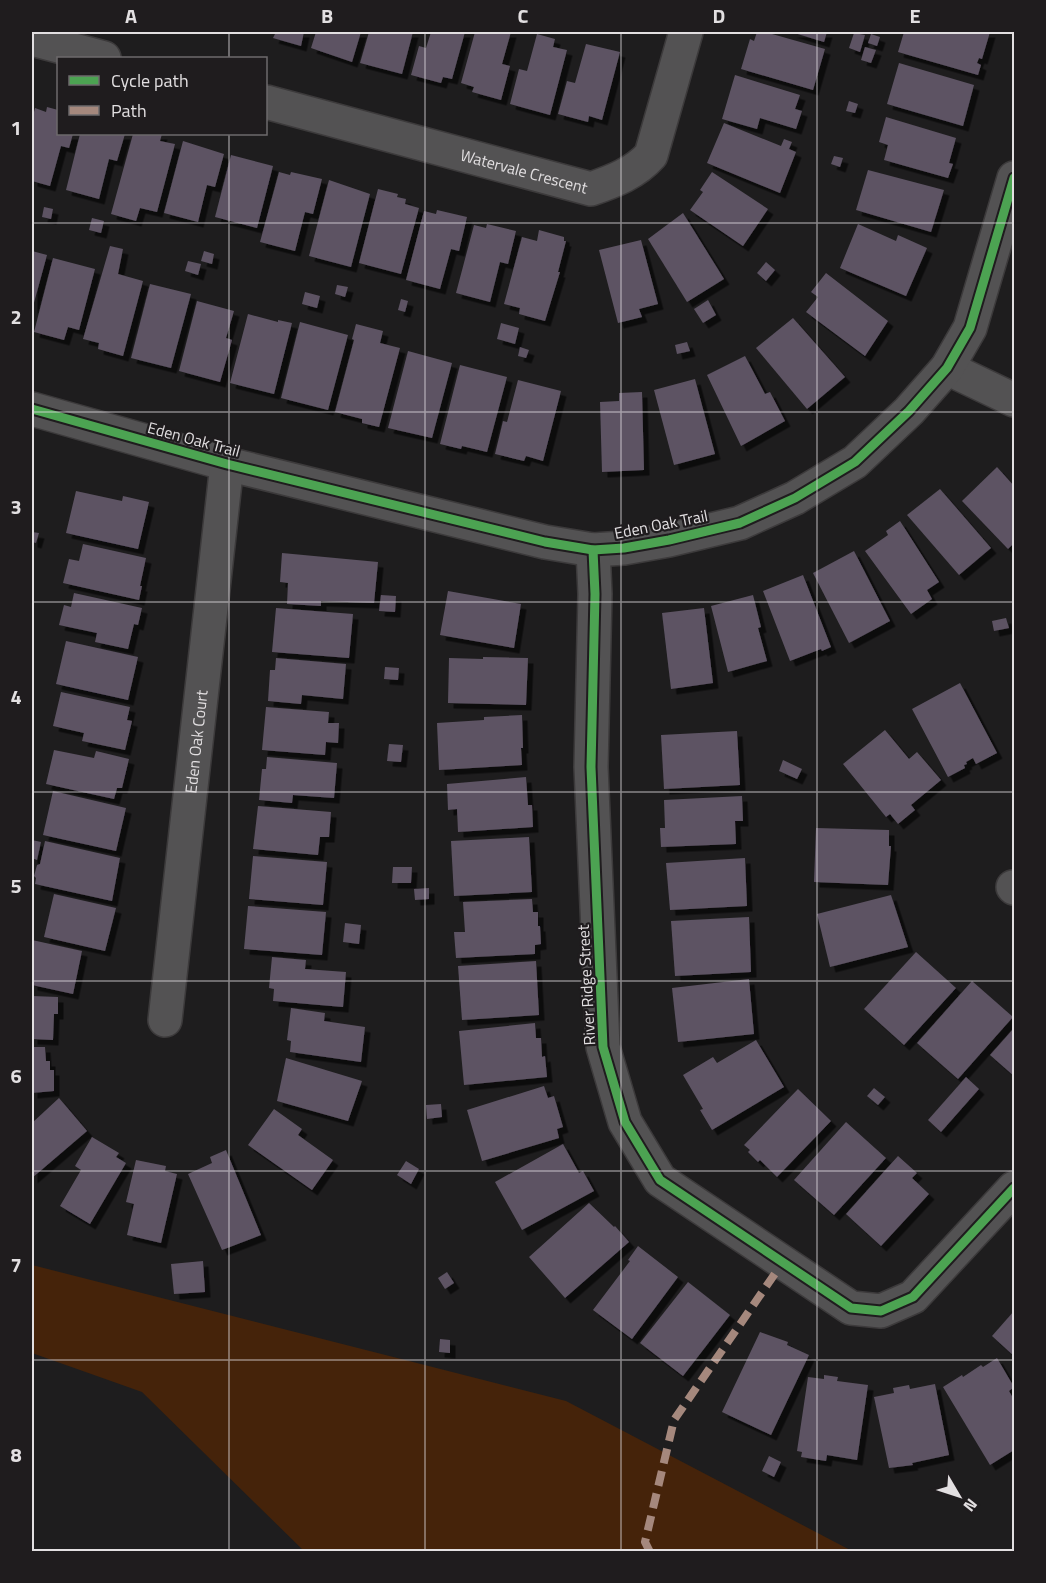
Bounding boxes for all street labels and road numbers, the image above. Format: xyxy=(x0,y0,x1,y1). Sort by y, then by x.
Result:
street label: Watervale Crescent xyxy=(458,143,591,200)
street label: Eden Oak Trail xyxy=(145,415,243,463)
street label: Eden Oak Trail xyxy=(612,503,710,545)
street label: Eden Oak Court xyxy=(178,688,214,795)
street label: River Ridge Street xyxy=(571,924,601,1046)

